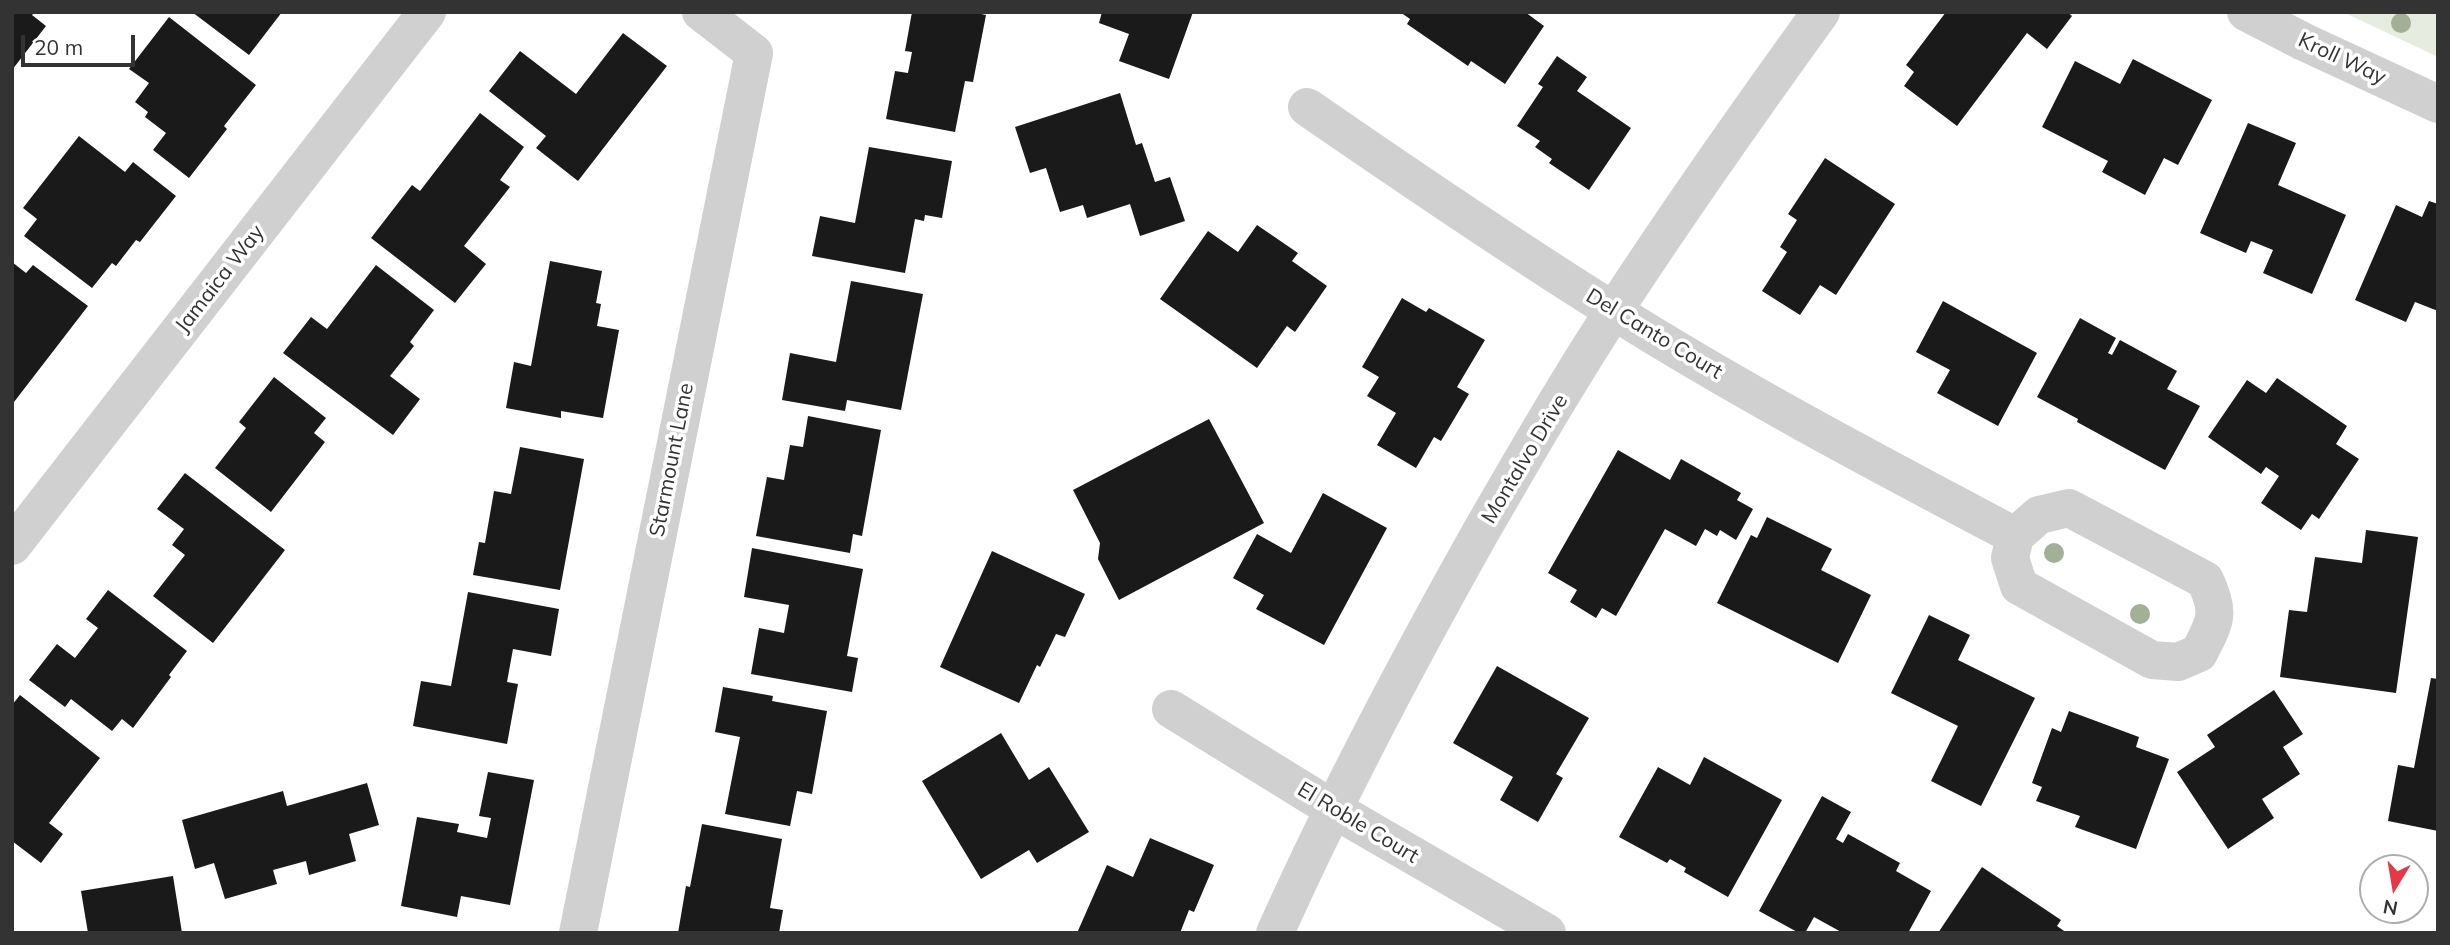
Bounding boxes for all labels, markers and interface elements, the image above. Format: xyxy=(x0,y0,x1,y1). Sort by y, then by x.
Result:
scale bar xyxy=(24,21,138,65)
street label: Kroll Way xyxy=(2294,28,2390,90)
text: 20 m xyxy=(34,34,83,60)
street label: Jamaica Way xyxy=(170,220,270,338)
street label: Del Canto Court xyxy=(1581,283,1727,385)
street label: Starmount Lane xyxy=(645,381,699,539)
street label: Montalvo Drive xyxy=(1476,390,1574,528)
street label: El Roble Court xyxy=(1293,777,1423,869)
north arrow xyxy=(2359,854,2429,924)
text: N xyxy=(2381,895,2400,921)

